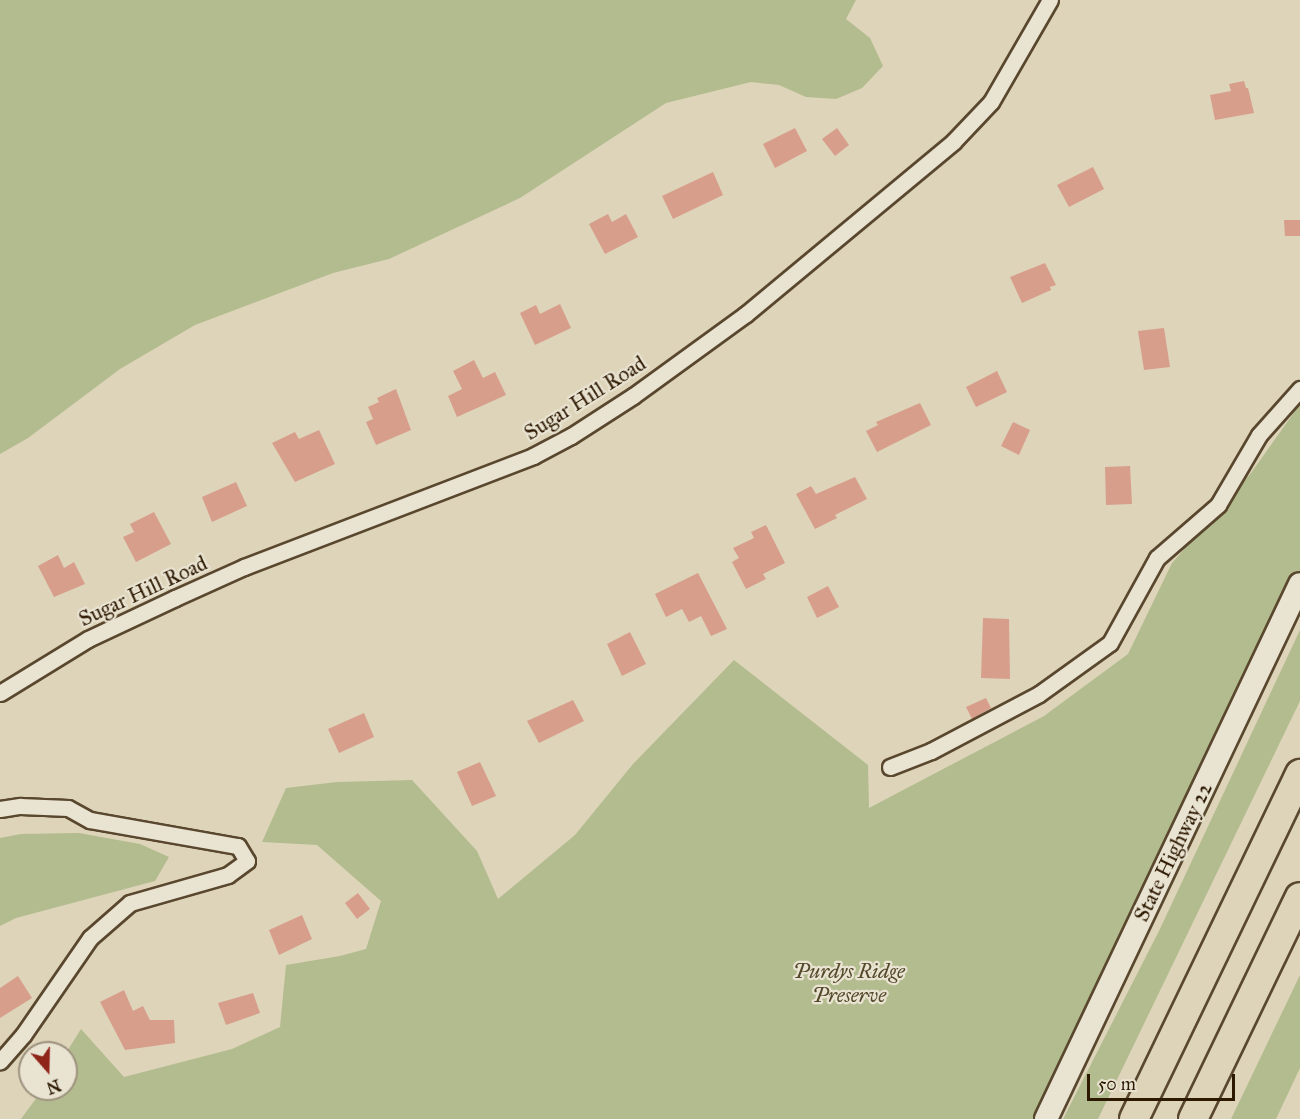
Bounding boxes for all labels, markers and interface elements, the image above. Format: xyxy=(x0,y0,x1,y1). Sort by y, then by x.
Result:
street label: Sugar Hill Road xyxy=(519,351,651,445)
street label: Sugar Hill Road xyxy=(75,550,211,632)
street label: State Highway 22 xyxy=(1128,778,1218,926)
park label: Purdys Ridge Preserve xyxy=(793,958,905,1008)
north arrow xyxy=(18,1041,78,1101)
scale bar xyxy=(1090,1062,1238,1100)
text: 50 m xyxy=(1098,1073,1136,1095)
text: N xyxy=(44,1075,63,1098)

